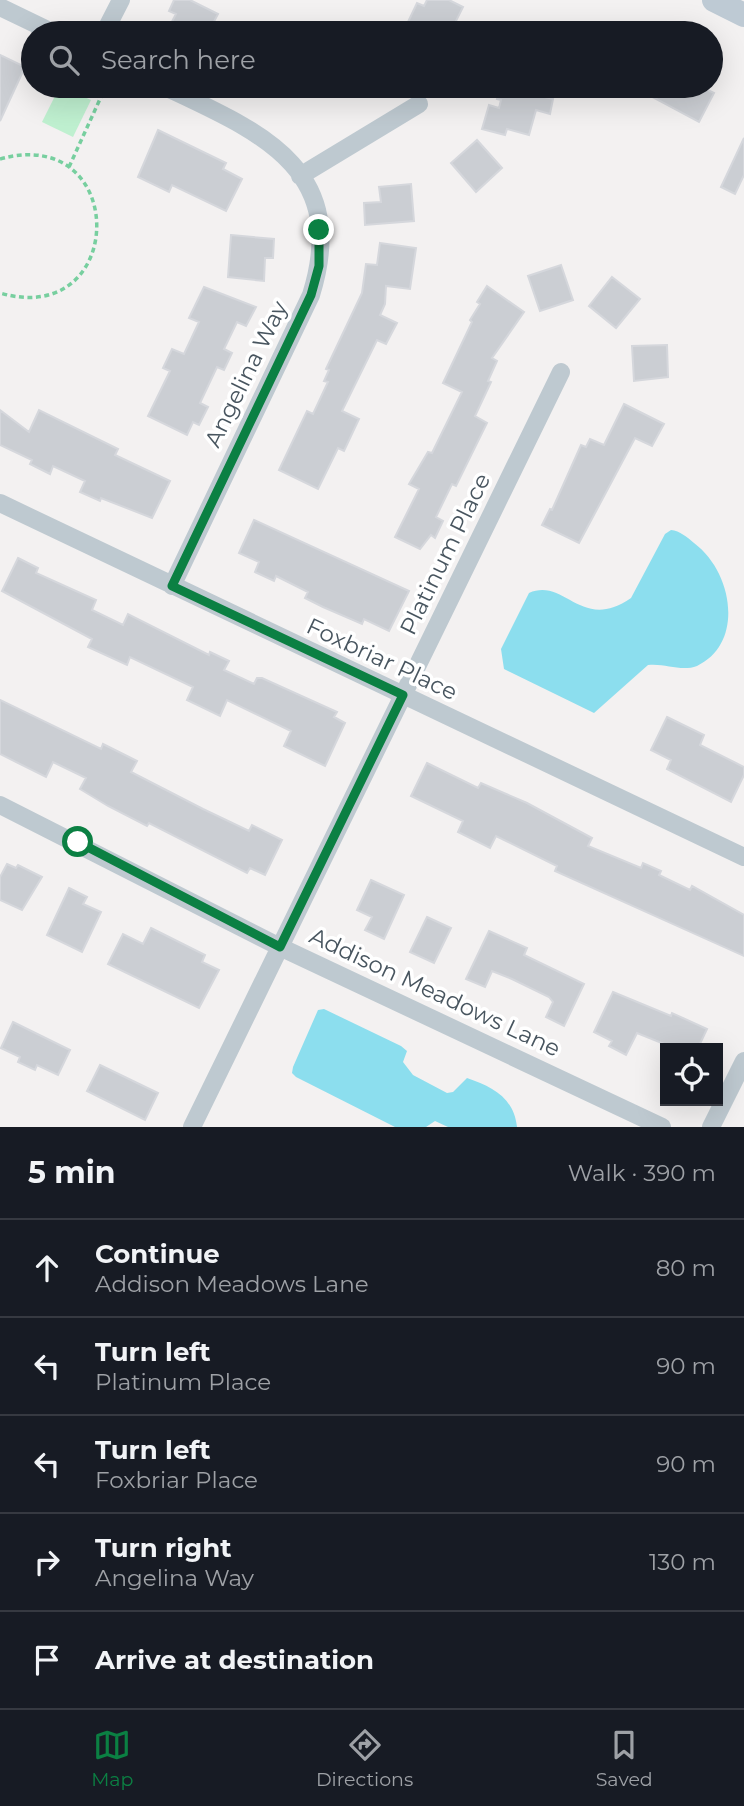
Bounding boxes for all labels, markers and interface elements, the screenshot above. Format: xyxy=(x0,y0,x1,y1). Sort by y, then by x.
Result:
search box xyxy=(21,21,723,98)
icon: search xyxy=(45,41,83,79)
text: Search here xyxy=(101,44,256,76)
route end xyxy=(303,214,334,245)
street label: Angelina Way xyxy=(199,296,294,452)
street label: Platinum Place xyxy=(394,469,496,639)
street label: Foxbriar Place xyxy=(302,612,462,706)
route start xyxy=(62,826,93,857)
street label: Addison Meadows Lane xyxy=(305,921,565,1063)
map controls xyxy=(660,1043,723,1106)
button: locate xyxy=(660,1043,723,1106)
text: 5 min xyxy=(28,1154,116,1191)
text: Walk · 390 m xyxy=(568,1159,716,1187)
text: Continue xyxy=(95,1238,220,1270)
icon: ahead xyxy=(28,1249,66,1287)
text: 80 m xyxy=(656,1254,716,1282)
text: Addison Meadows Lane xyxy=(95,1270,369,1298)
text: Turn left xyxy=(95,1336,211,1368)
icon: left xyxy=(28,1347,66,1385)
text: 90 m xyxy=(656,1352,716,1380)
text: Platinum Place xyxy=(95,1368,271,1396)
text: Turn left xyxy=(95,1434,211,1466)
icon: left xyxy=(28,1445,66,1483)
text: 90 m xyxy=(656,1450,716,1478)
text: Foxbriar Place xyxy=(95,1466,258,1494)
text: Turn right xyxy=(95,1532,231,1564)
icon: right xyxy=(28,1543,66,1581)
text: 130 m xyxy=(649,1548,716,1576)
text: Angelina Way xyxy=(95,1564,254,1592)
icon: arrive xyxy=(28,1641,66,1679)
text: Arrive at destination xyxy=(95,1644,374,1676)
tab: Map xyxy=(91,1726,133,1791)
tab: Directions xyxy=(316,1726,413,1791)
tab: Saved xyxy=(596,1726,653,1791)

